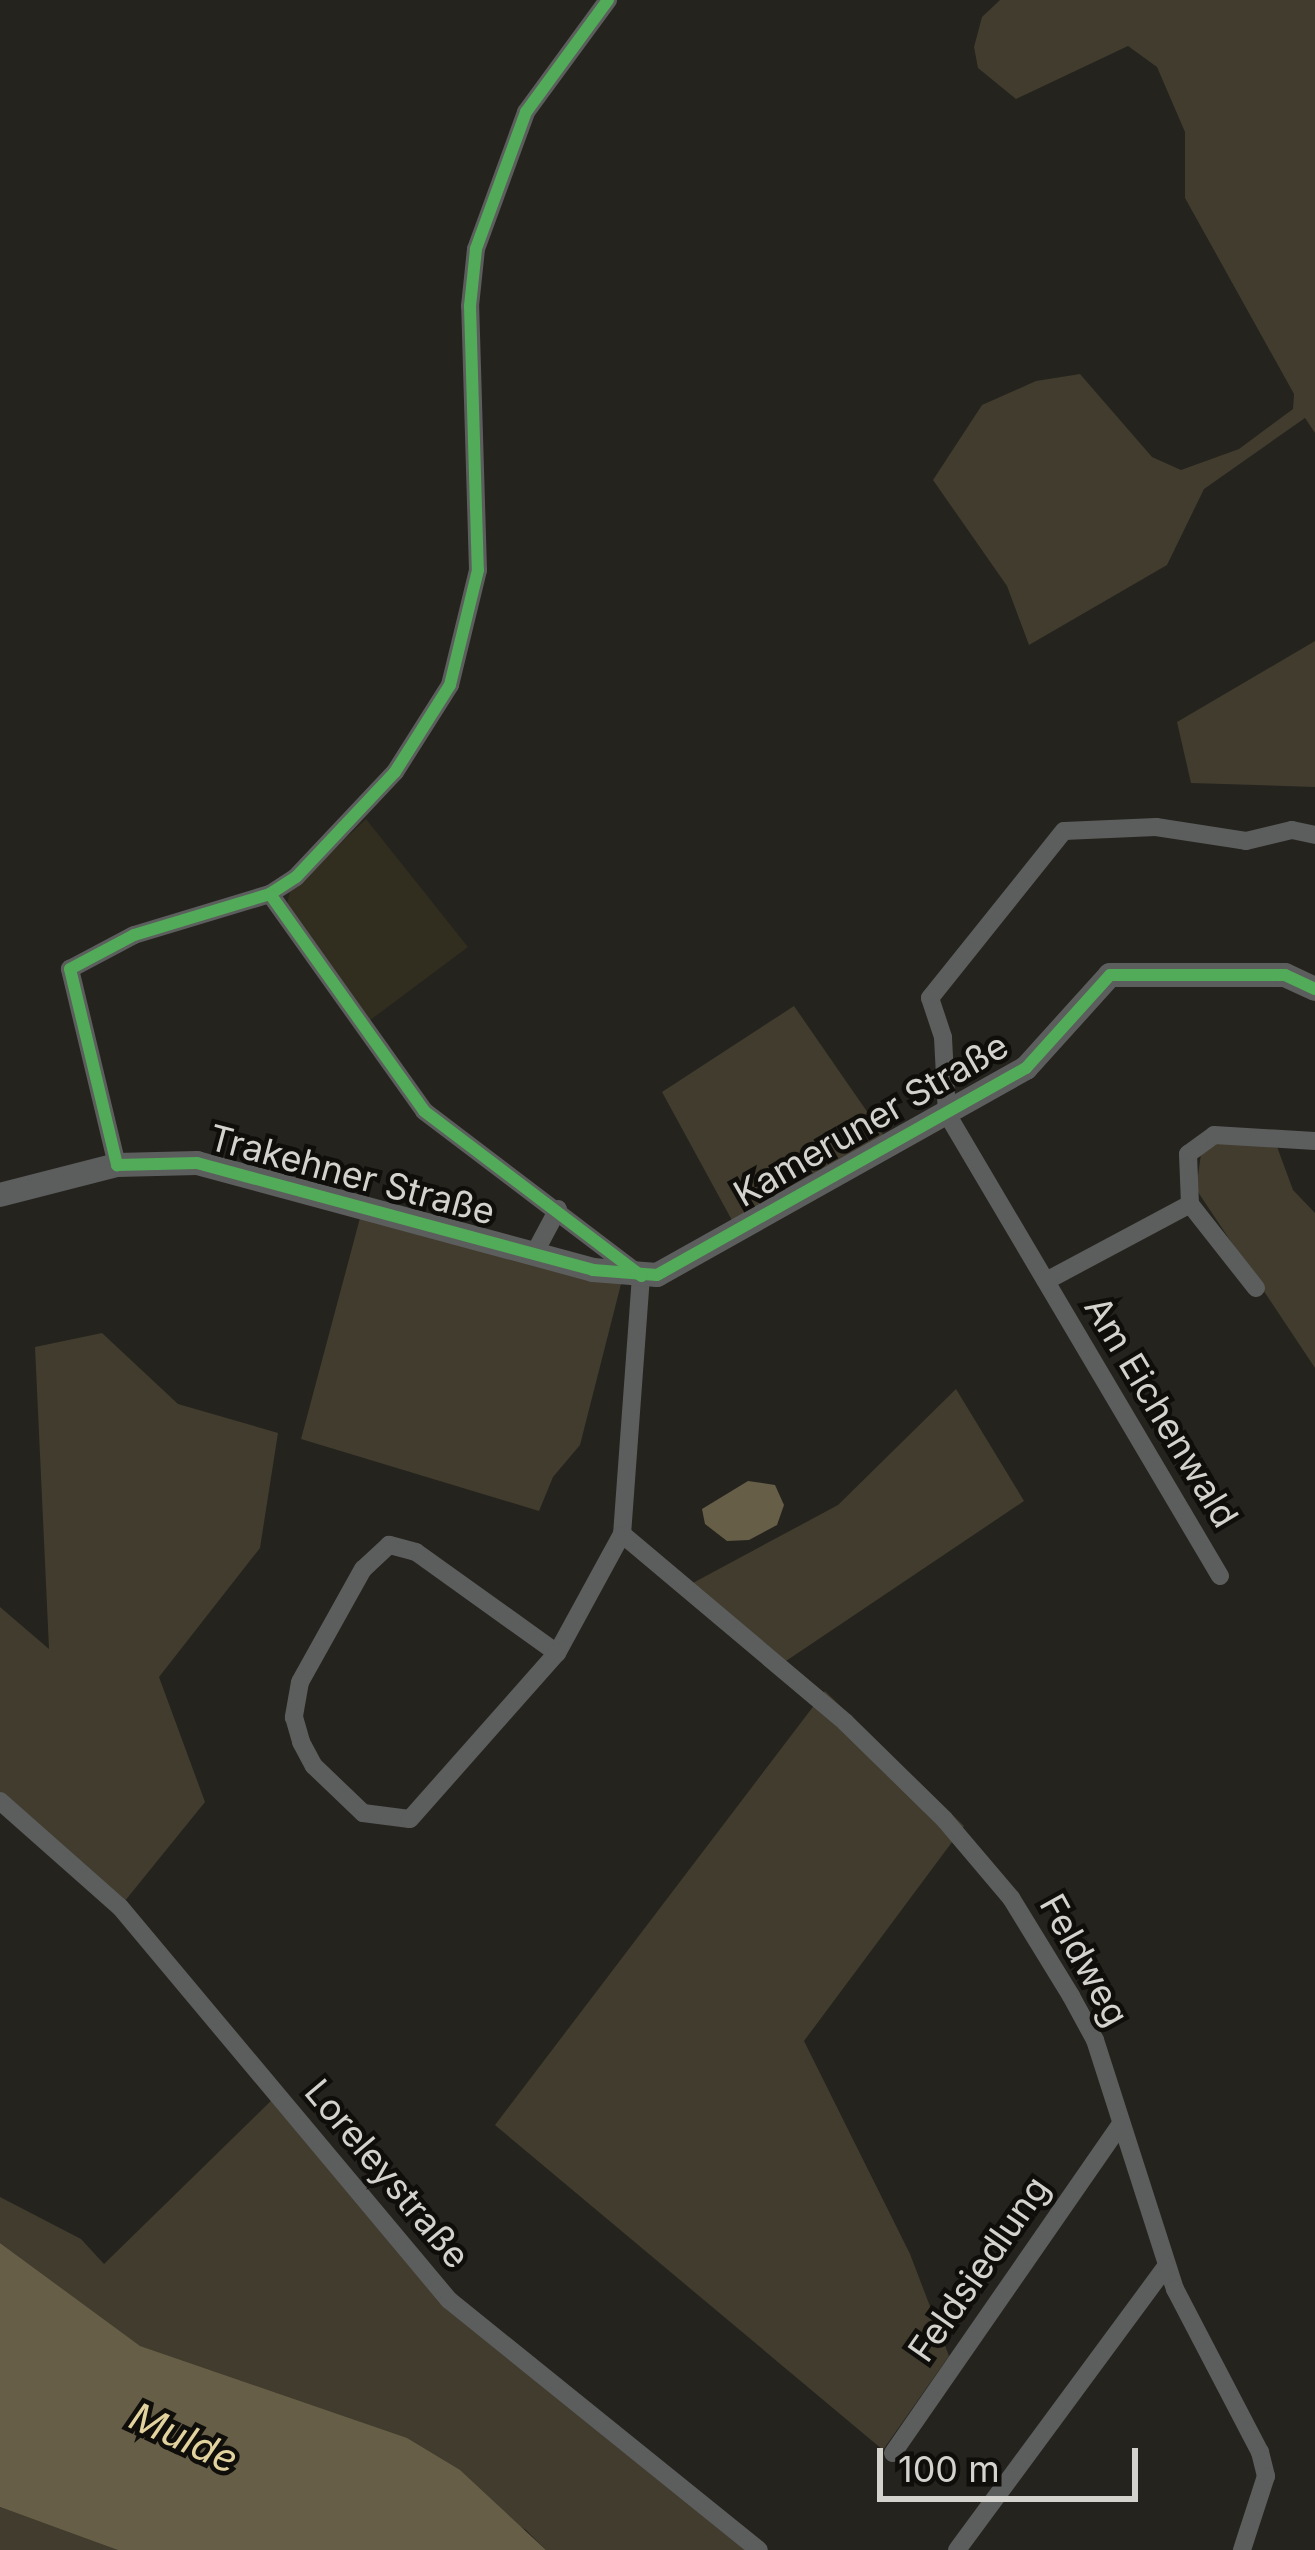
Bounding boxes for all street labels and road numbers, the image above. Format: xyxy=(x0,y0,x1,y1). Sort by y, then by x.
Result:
street label: Kameruner Straße xyxy=(726,1024,1016,1216)
street label: Trakehner Straße xyxy=(204,1116,500,1234)
street label: Am Eichenwald xyxy=(1075,1289,1247,1535)
street label: Feldweg xyxy=(1030,1887,1138,2033)
street label: Loreleystraße xyxy=(296,2071,478,2277)
street label: Feldsiedlung xyxy=(899,2168,1059,2370)

